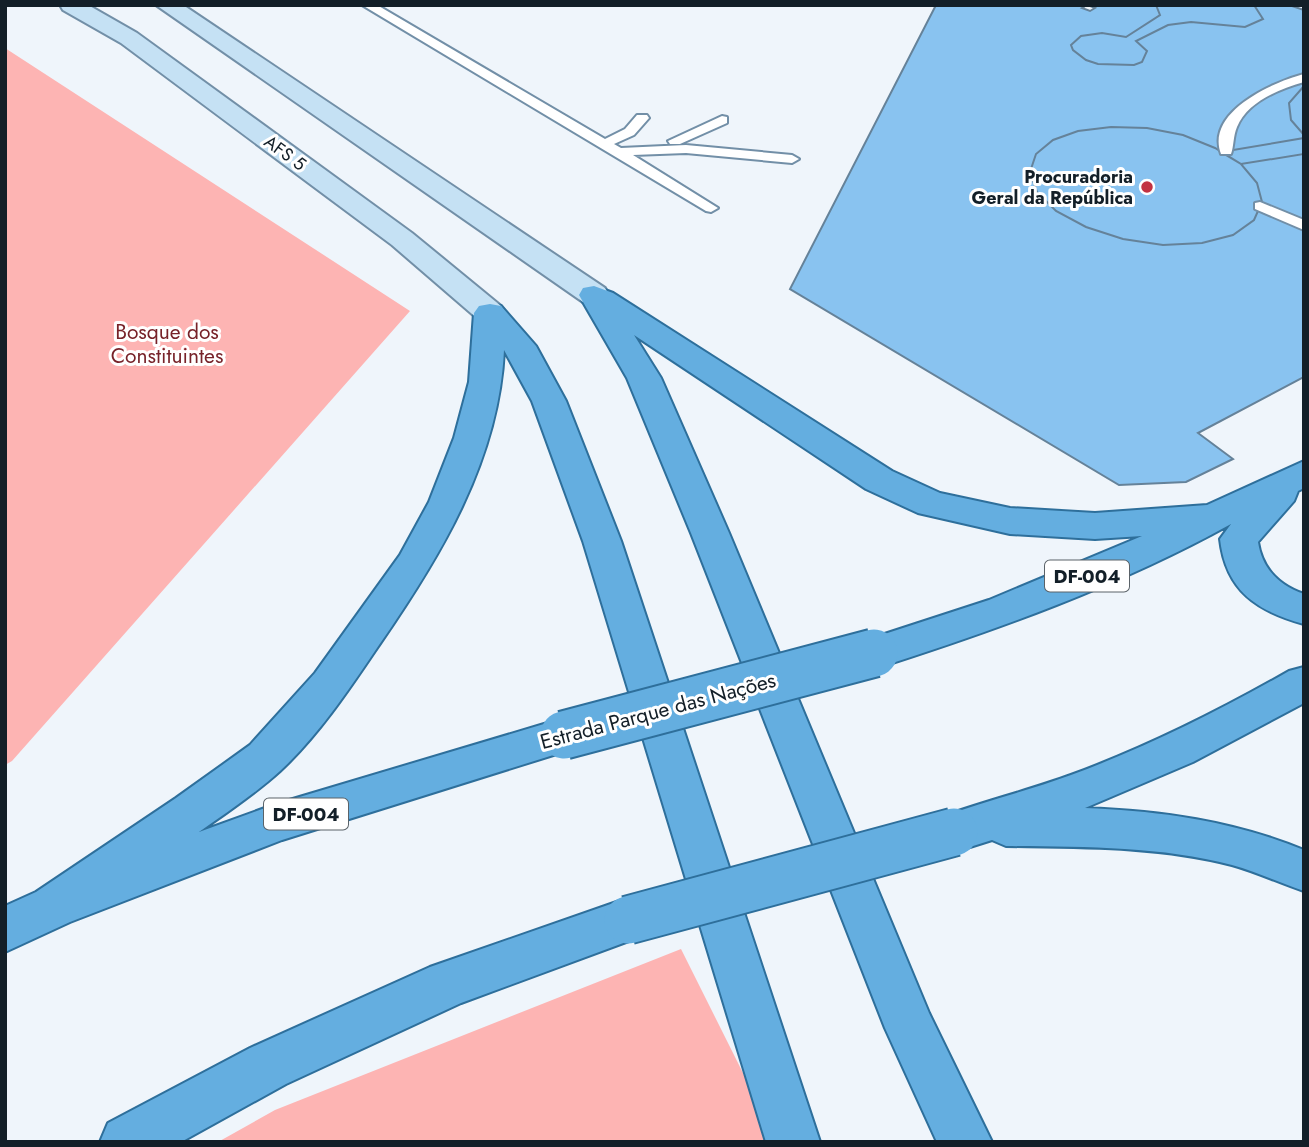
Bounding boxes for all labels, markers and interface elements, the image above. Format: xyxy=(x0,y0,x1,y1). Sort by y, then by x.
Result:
street label: AFS 5 xyxy=(259,129,311,177)
place label: Procuradoria Geral da República xyxy=(972,164,1133,211)
marker: Procuradoria Geral da República xyxy=(1139,179,1155,195)
park label: Bosque dos Constituintes xyxy=(111,317,223,371)
road number: DF-004 xyxy=(1045,561,1129,592)
street label: Estrada Parque das Nações xyxy=(537,665,779,757)
road number: DF-004 xyxy=(264,799,348,830)

